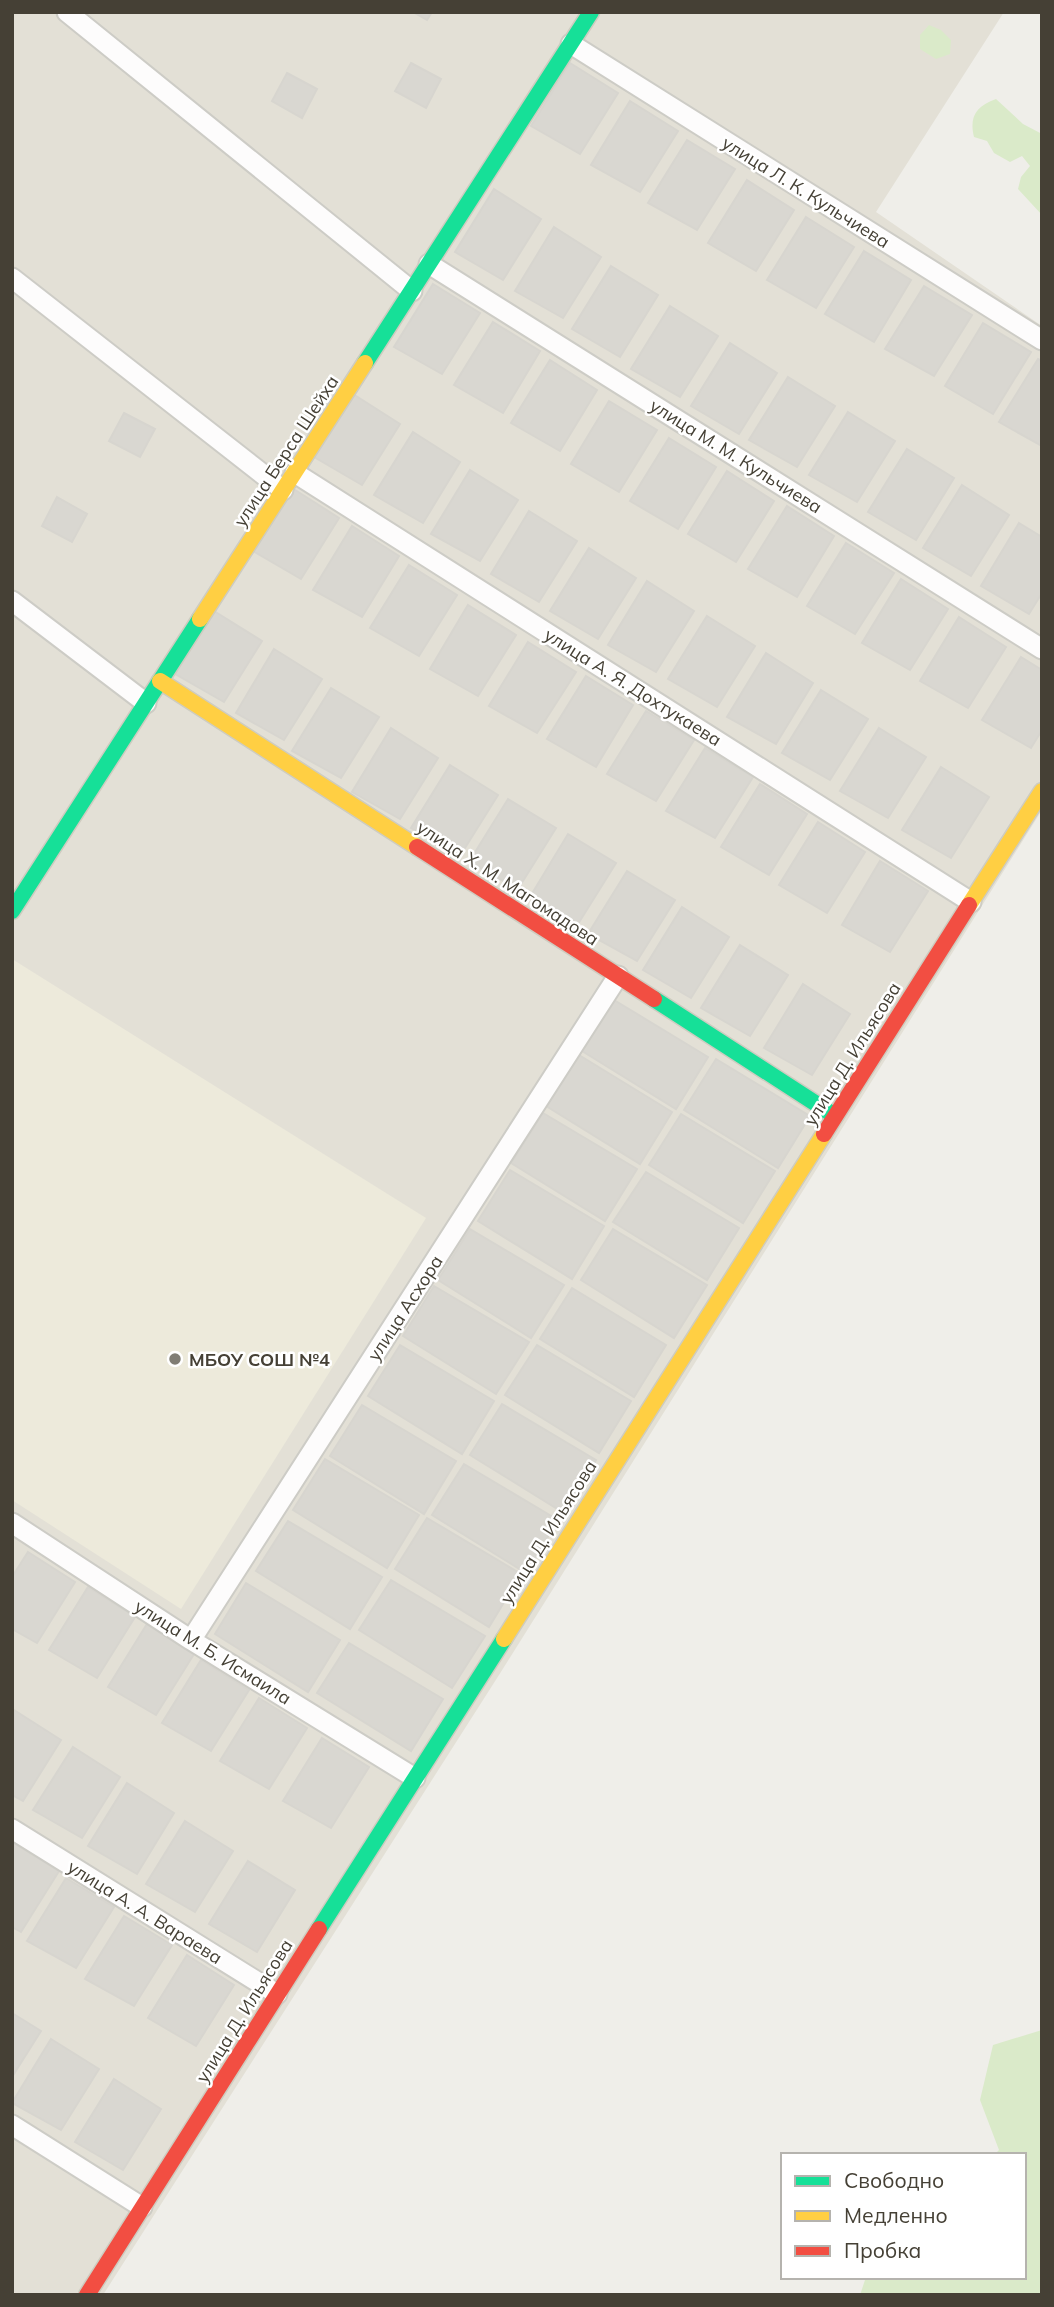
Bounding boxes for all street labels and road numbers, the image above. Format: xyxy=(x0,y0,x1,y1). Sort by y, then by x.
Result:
street label: улица Л. К. Кульчиева xyxy=(718,131,894,253)
street label: улица Берса Шейха xyxy=(228,371,344,531)
street label: улица М. М. Кульчиева xyxy=(646,394,826,518)
street label: улица А. Я. Дохтукаева xyxy=(540,623,726,751)
street label: улица Х. М. Магомадова xyxy=(413,815,603,951)
street label: улица Д. Ильясова xyxy=(799,978,905,1130)
street label: улица Асхора xyxy=(362,1251,448,1365)
street label: улица Д. Ильясова xyxy=(495,1456,601,1608)
street label: улица М. Б. Исмаила xyxy=(130,1594,296,1710)
street label: улица А. А. Вараева xyxy=(63,1855,227,1969)
street label: улица Д. Ильясова xyxy=(191,1935,297,2087)

